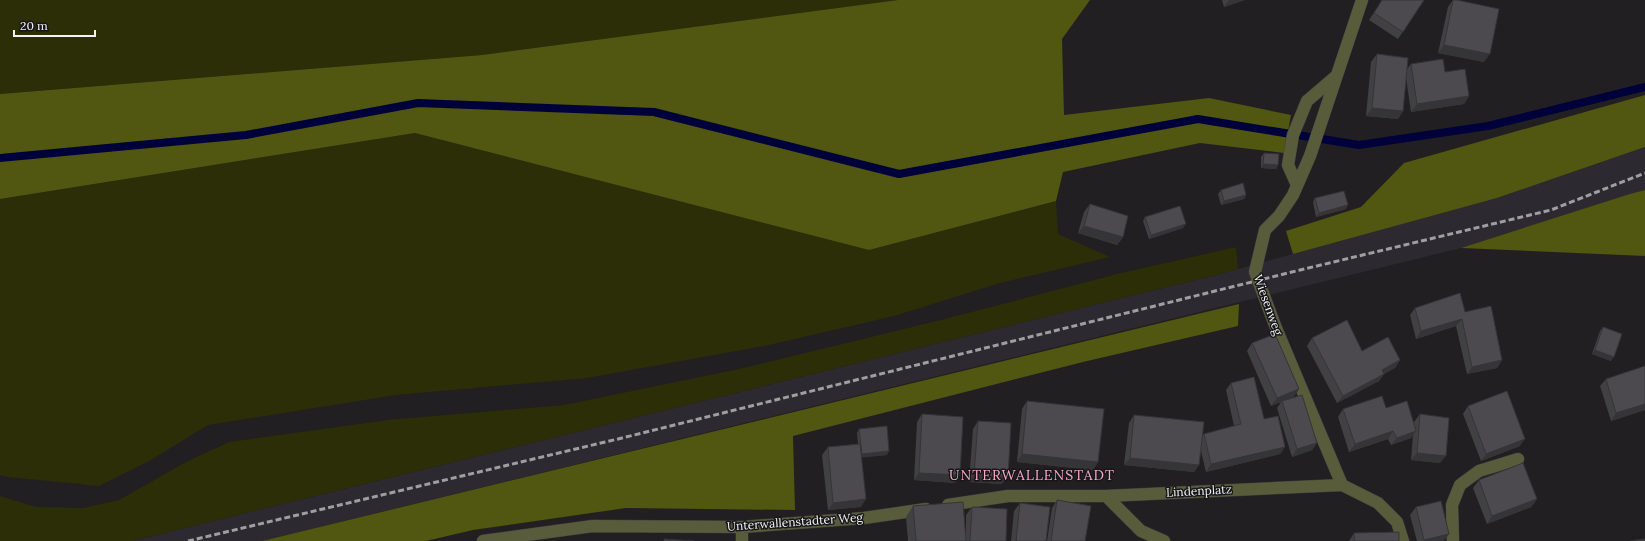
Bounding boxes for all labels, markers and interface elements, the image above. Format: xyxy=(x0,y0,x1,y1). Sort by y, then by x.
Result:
scale bar xyxy=(14,12,95,38)
text: 20 m xyxy=(20,18,48,33)
street label: Wiesenweg xyxy=(1251,272,1286,337)
district label: UNTERWALLENSTADT xyxy=(949,466,1115,484)
street label: Lindenplatz xyxy=(1166,481,1232,500)
street label: Unterwallenstadter Weg xyxy=(726,509,864,534)

